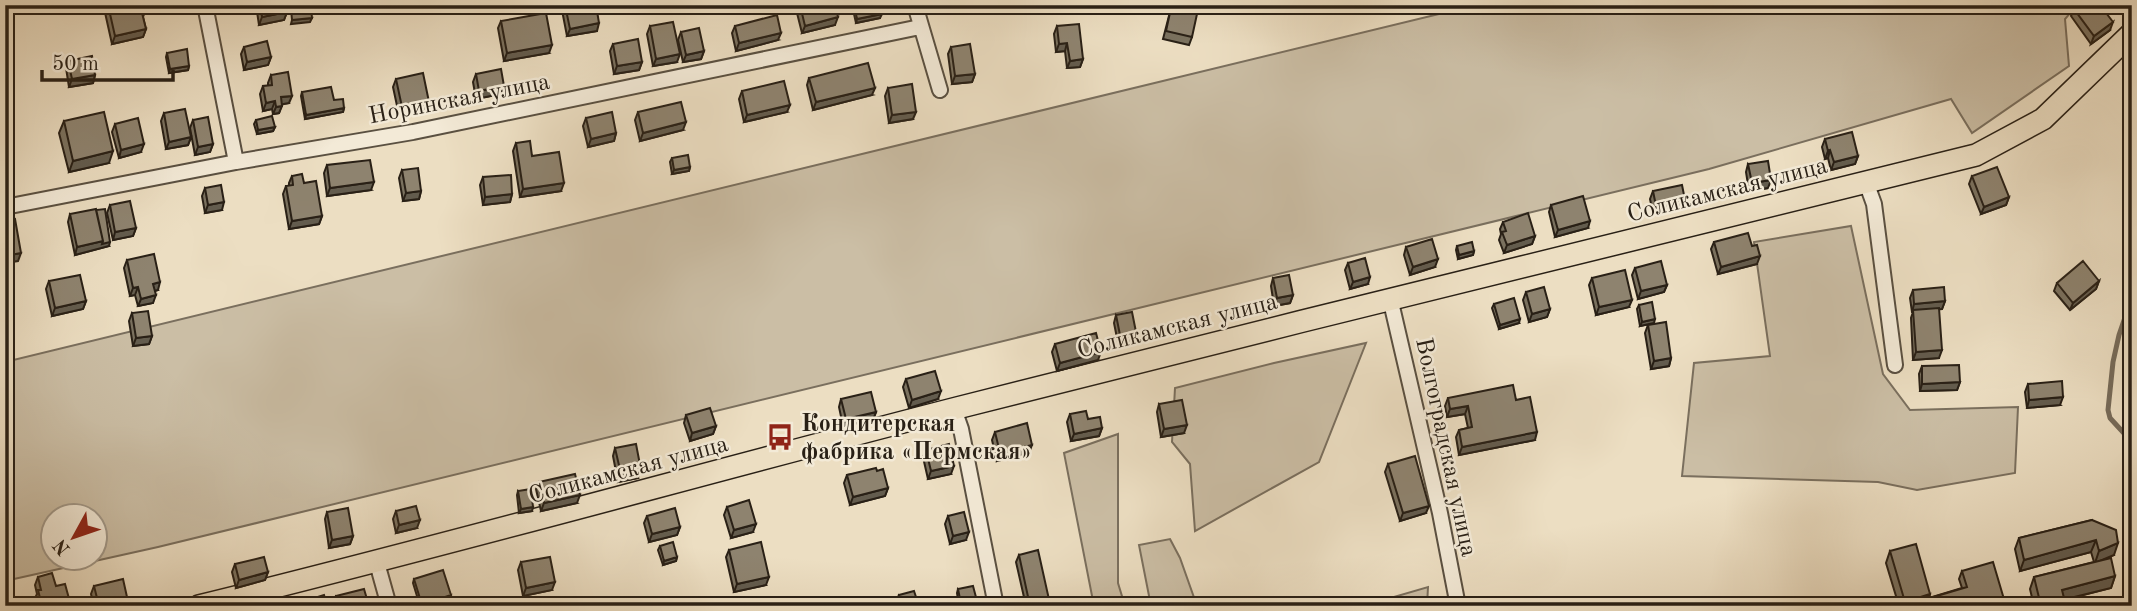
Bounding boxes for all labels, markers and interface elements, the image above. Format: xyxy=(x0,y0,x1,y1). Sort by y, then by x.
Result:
scale bar xyxy=(42,38,173,82)
text: 50 m xyxy=(52,54,99,75)
street label: Норинская улица xyxy=(367,71,552,129)
street label: Соликамская улица xyxy=(1625,154,1830,227)
street label: Соликамская улица xyxy=(1075,290,1280,363)
street label: Волгоградская улица xyxy=(1410,336,1480,559)
place label: Кондитерская фабрика «Пермская» xyxy=(801,413,1032,465)
bus stop icon: Кондитерская фабрика «Пермская» xyxy=(765,422,795,452)
street label: Соликамская улица xyxy=(526,433,731,509)
north arrow xyxy=(38,503,108,572)
text: N xyxy=(51,534,75,558)

